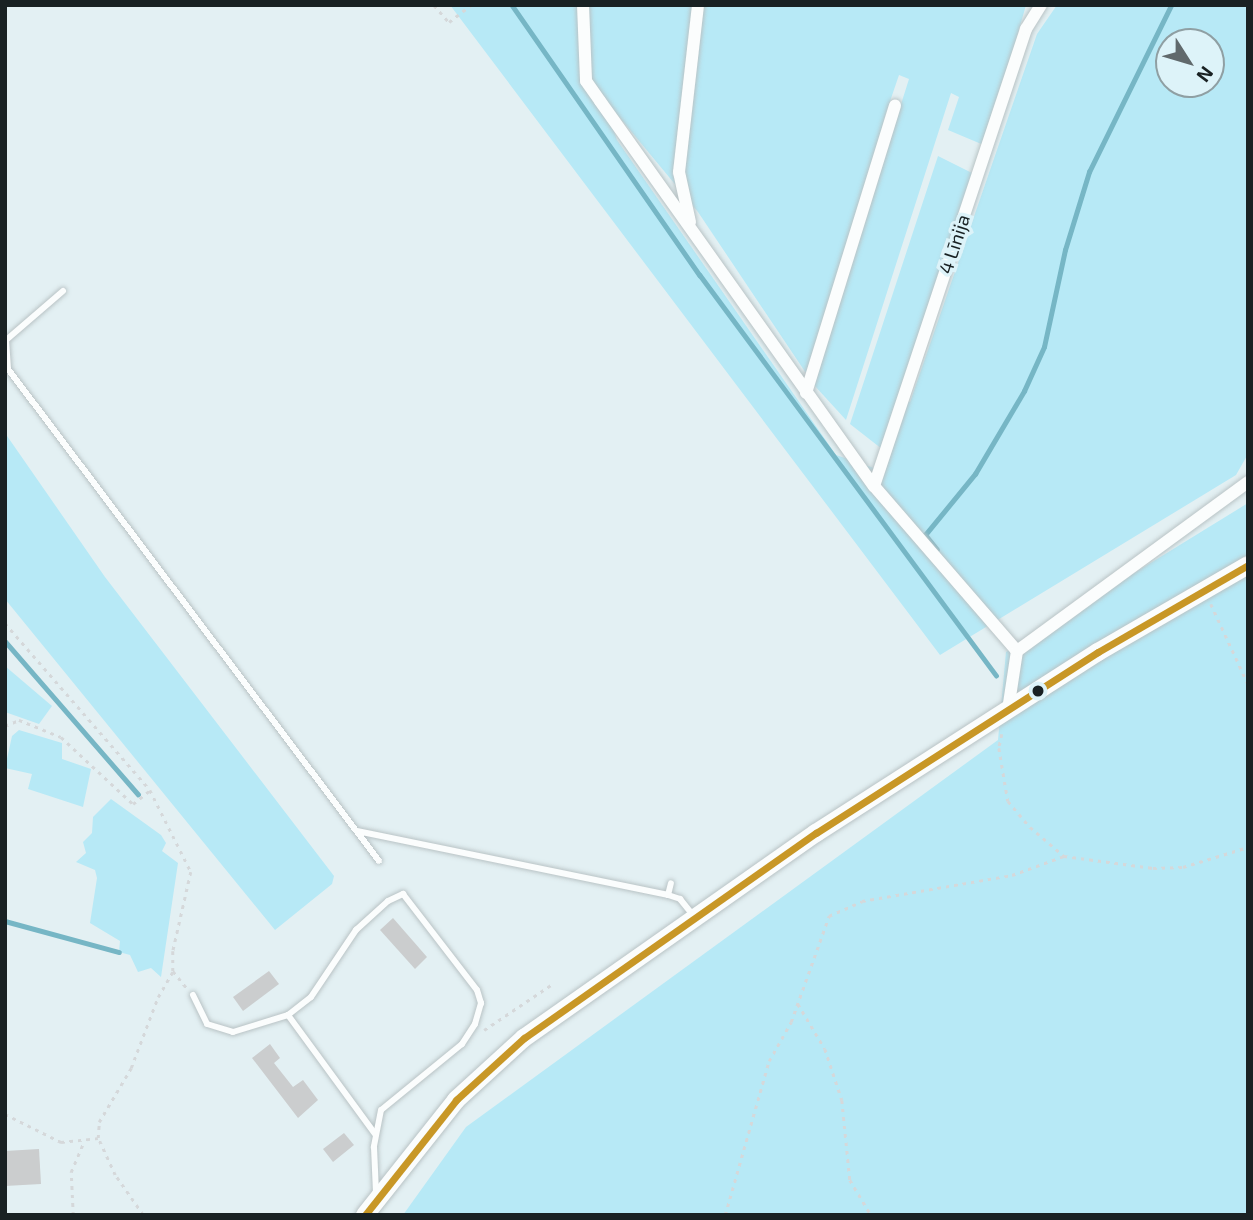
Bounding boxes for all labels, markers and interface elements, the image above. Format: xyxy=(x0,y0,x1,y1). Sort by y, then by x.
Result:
north arrow xyxy=(1155,28,1225,98)
text: N xyxy=(1192,62,1219,87)
street label: 4 Līnija xyxy=(934,211,974,277)
unlabelled marker xyxy=(1031,684,1045,698)

